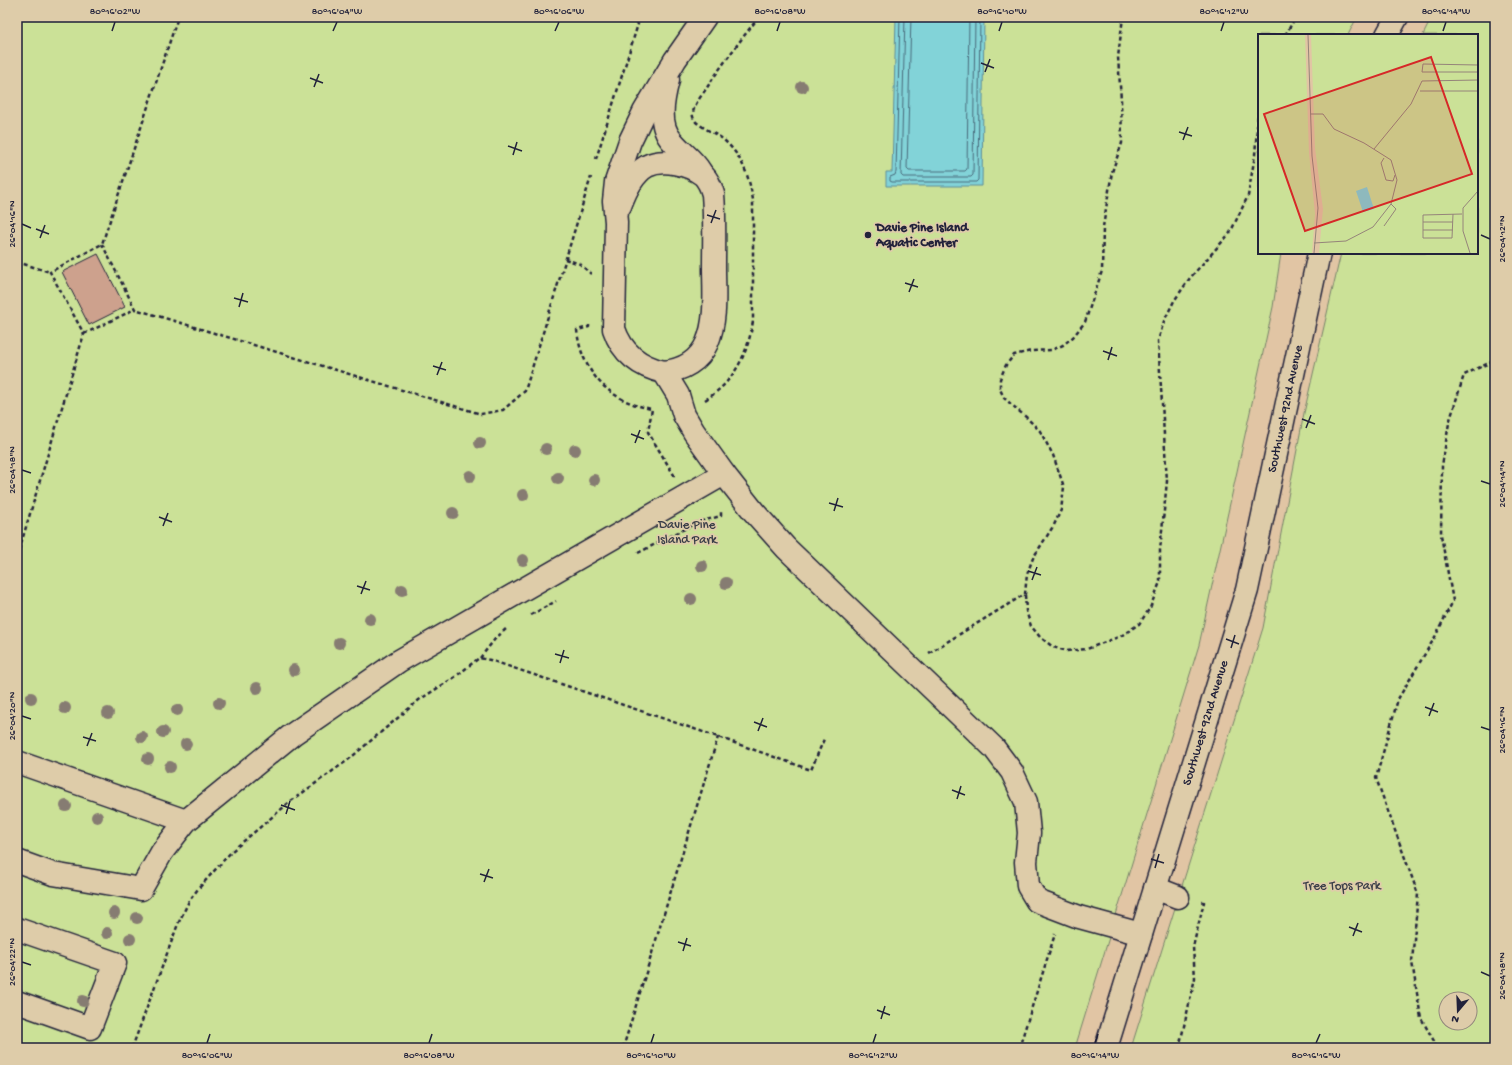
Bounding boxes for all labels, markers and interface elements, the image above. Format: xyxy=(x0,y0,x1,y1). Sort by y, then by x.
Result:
text: 80°16'02"W xyxy=(90,6,141,18)
text: 80°16'04"W xyxy=(312,6,363,18)
text: 80°16'06"W xyxy=(534,6,585,18)
text: 80°16'08"W xyxy=(754,6,806,18)
text: 80°16'10"W xyxy=(977,6,1027,18)
text: 80°16'12"W xyxy=(1200,6,1249,18)
text: 80°16'14"W xyxy=(1422,6,1471,18)
inset map xyxy=(1258,34,1478,254)
text: 26°04'16"N xyxy=(7,200,19,248)
text: 26°04'12"N xyxy=(1497,215,1509,263)
place label: Davie Pine Island Aquatic Center xyxy=(875,221,969,251)
marker: Davie Pine Island Aquatic Center xyxy=(863,230,873,240)
street label: Southwest 92nd Avenue xyxy=(1265,344,1307,474)
text: 26°04'18"N xyxy=(7,446,19,494)
text: 26°04'14"N xyxy=(1497,460,1509,507)
park label: Davie Pine Island Park xyxy=(657,518,718,548)
street label: Southwest 92nd Avenue xyxy=(1180,658,1232,787)
text: 26°04'20"N xyxy=(7,691,19,740)
text: 26°04'16"N xyxy=(1497,706,1509,754)
park label: Tree Tops Park xyxy=(1303,879,1382,894)
text: 26°04'22"N xyxy=(7,938,19,986)
text: 26°04'18"N xyxy=(1497,952,1509,1000)
north arrow xyxy=(1438,991,1478,1031)
text: N xyxy=(1450,1012,1461,1025)
text: 80°16'06"W xyxy=(182,1050,233,1062)
text: 80°16'08"W xyxy=(403,1050,455,1062)
text: 80°16'10"W xyxy=(626,1050,676,1062)
text: 80°16'12"W xyxy=(849,1050,898,1062)
text: 80°16'14"W xyxy=(1071,1050,1120,1062)
text: 80°16'16"W xyxy=(1291,1050,1341,1062)

